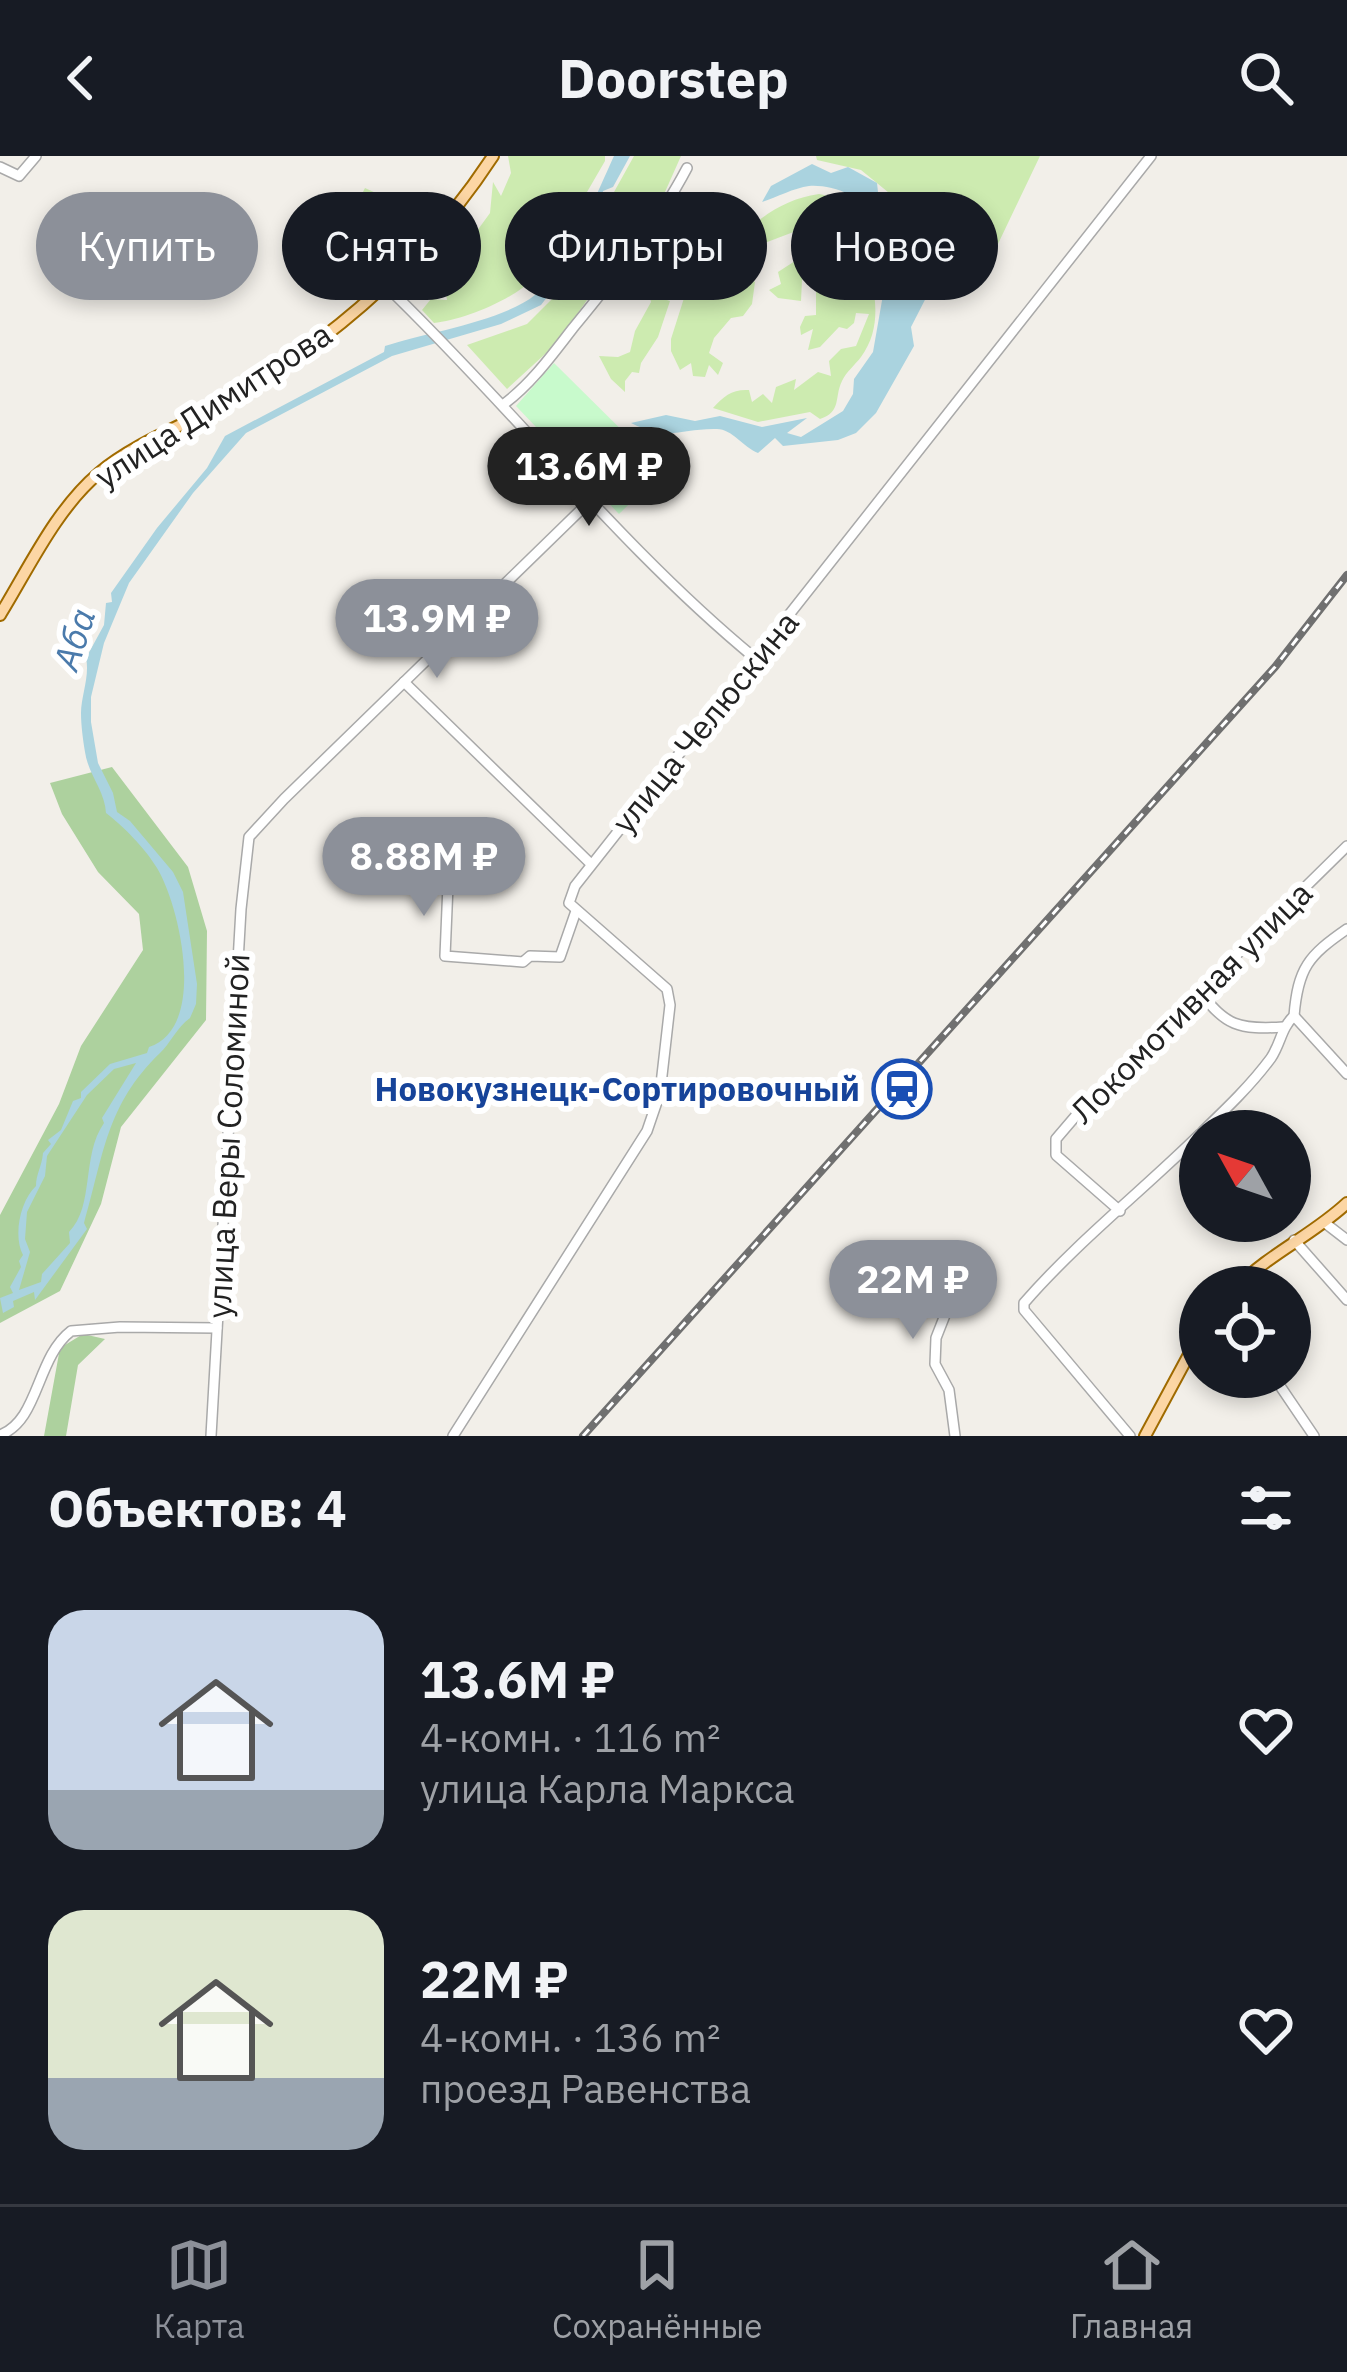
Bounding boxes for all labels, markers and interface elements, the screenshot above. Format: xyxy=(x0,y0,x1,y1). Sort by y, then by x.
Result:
text: Doorstep xyxy=(558,43,789,113)
icon: back xyxy=(48,45,114,111)
icon: search xyxy=(1233,45,1299,111)
chip: Купить xyxy=(36,192,258,300)
chip: Снять xyxy=(282,192,481,300)
chip: Фильтры xyxy=(505,192,767,300)
chip: Новое xyxy=(791,192,998,300)
street label: улица Димитрова xyxy=(86,312,339,497)
pin: 13.6M ₽ xyxy=(478,427,700,529)
text: 13.6M ₽ xyxy=(514,440,664,491)
pin: 13.9M ₽ xyxy=(326,579,548,681)
text: 13.9M ₽ xyxy=(362,592,512,643)
water label: Аба xyxy=(41,602,106,677)
street label: улица Челюскина xyxy=(602,602,808,842)
pin: 8.88M ₽ xyxy=(313,817,535,919)
text: 8.88M ₽ xyxy=(349,830,499,881)
street label: Локомотивная улица xyxy=(1060,871,1321,1132)
street label: улица Веры Соломиной xyxy=(196,952,259,1320)
station icon: Новокузнецк-Сортировочный xyxy=(871,1058,933,1120)
place label: Новокузнецк-Сортировочный xyxy=(375,1067,860,1110)
north arrow xyxy=(1179,1110,1311,1242)
map controls xyxy=(1179,1110,1311,1398)
pin: 22M ₽ xyxy=(829,1240,997,1342)
text: 22M ₽ xyxy=(856,1253,970,1304)
button: locate xyxy=(1179,1266,1311,1398)
text: Объектов: 4 xyxy=(48,1475,347,1541)
icon: filters xyxy=(1233,1475,1299,1541)
text: 13.6M ₽ xyxy=(420,1646,615,1712)
icon: home xyxy=(144,1658,288,1802)
icon: heart xyxy=(1233,1697,1299,1763)
text: 4-комн. · 116 m² xyxy=(420,1712,720,1763)
text: улица Карла Маркса xyxy=(420,1763,795,1814)
text: 22M ₽ xyxy=(420,1946,569,2012)
icon: home xyxy=(144,1958,288,2102)
icon: heart xyxy=(1233,1997,1299,2063)
text: 4-комн. · 136 m² xyxy=(420,2012,720,2063)
text: проезд Равенства xyxy=(420,2063,751,2114)
tab: Карта xyxy=(154,2232,245,2347)
tab: Сохранённые xyxy=(552,2232,762,2347)
tab: Главная xyxy=(1070,2232,1193,2347)

